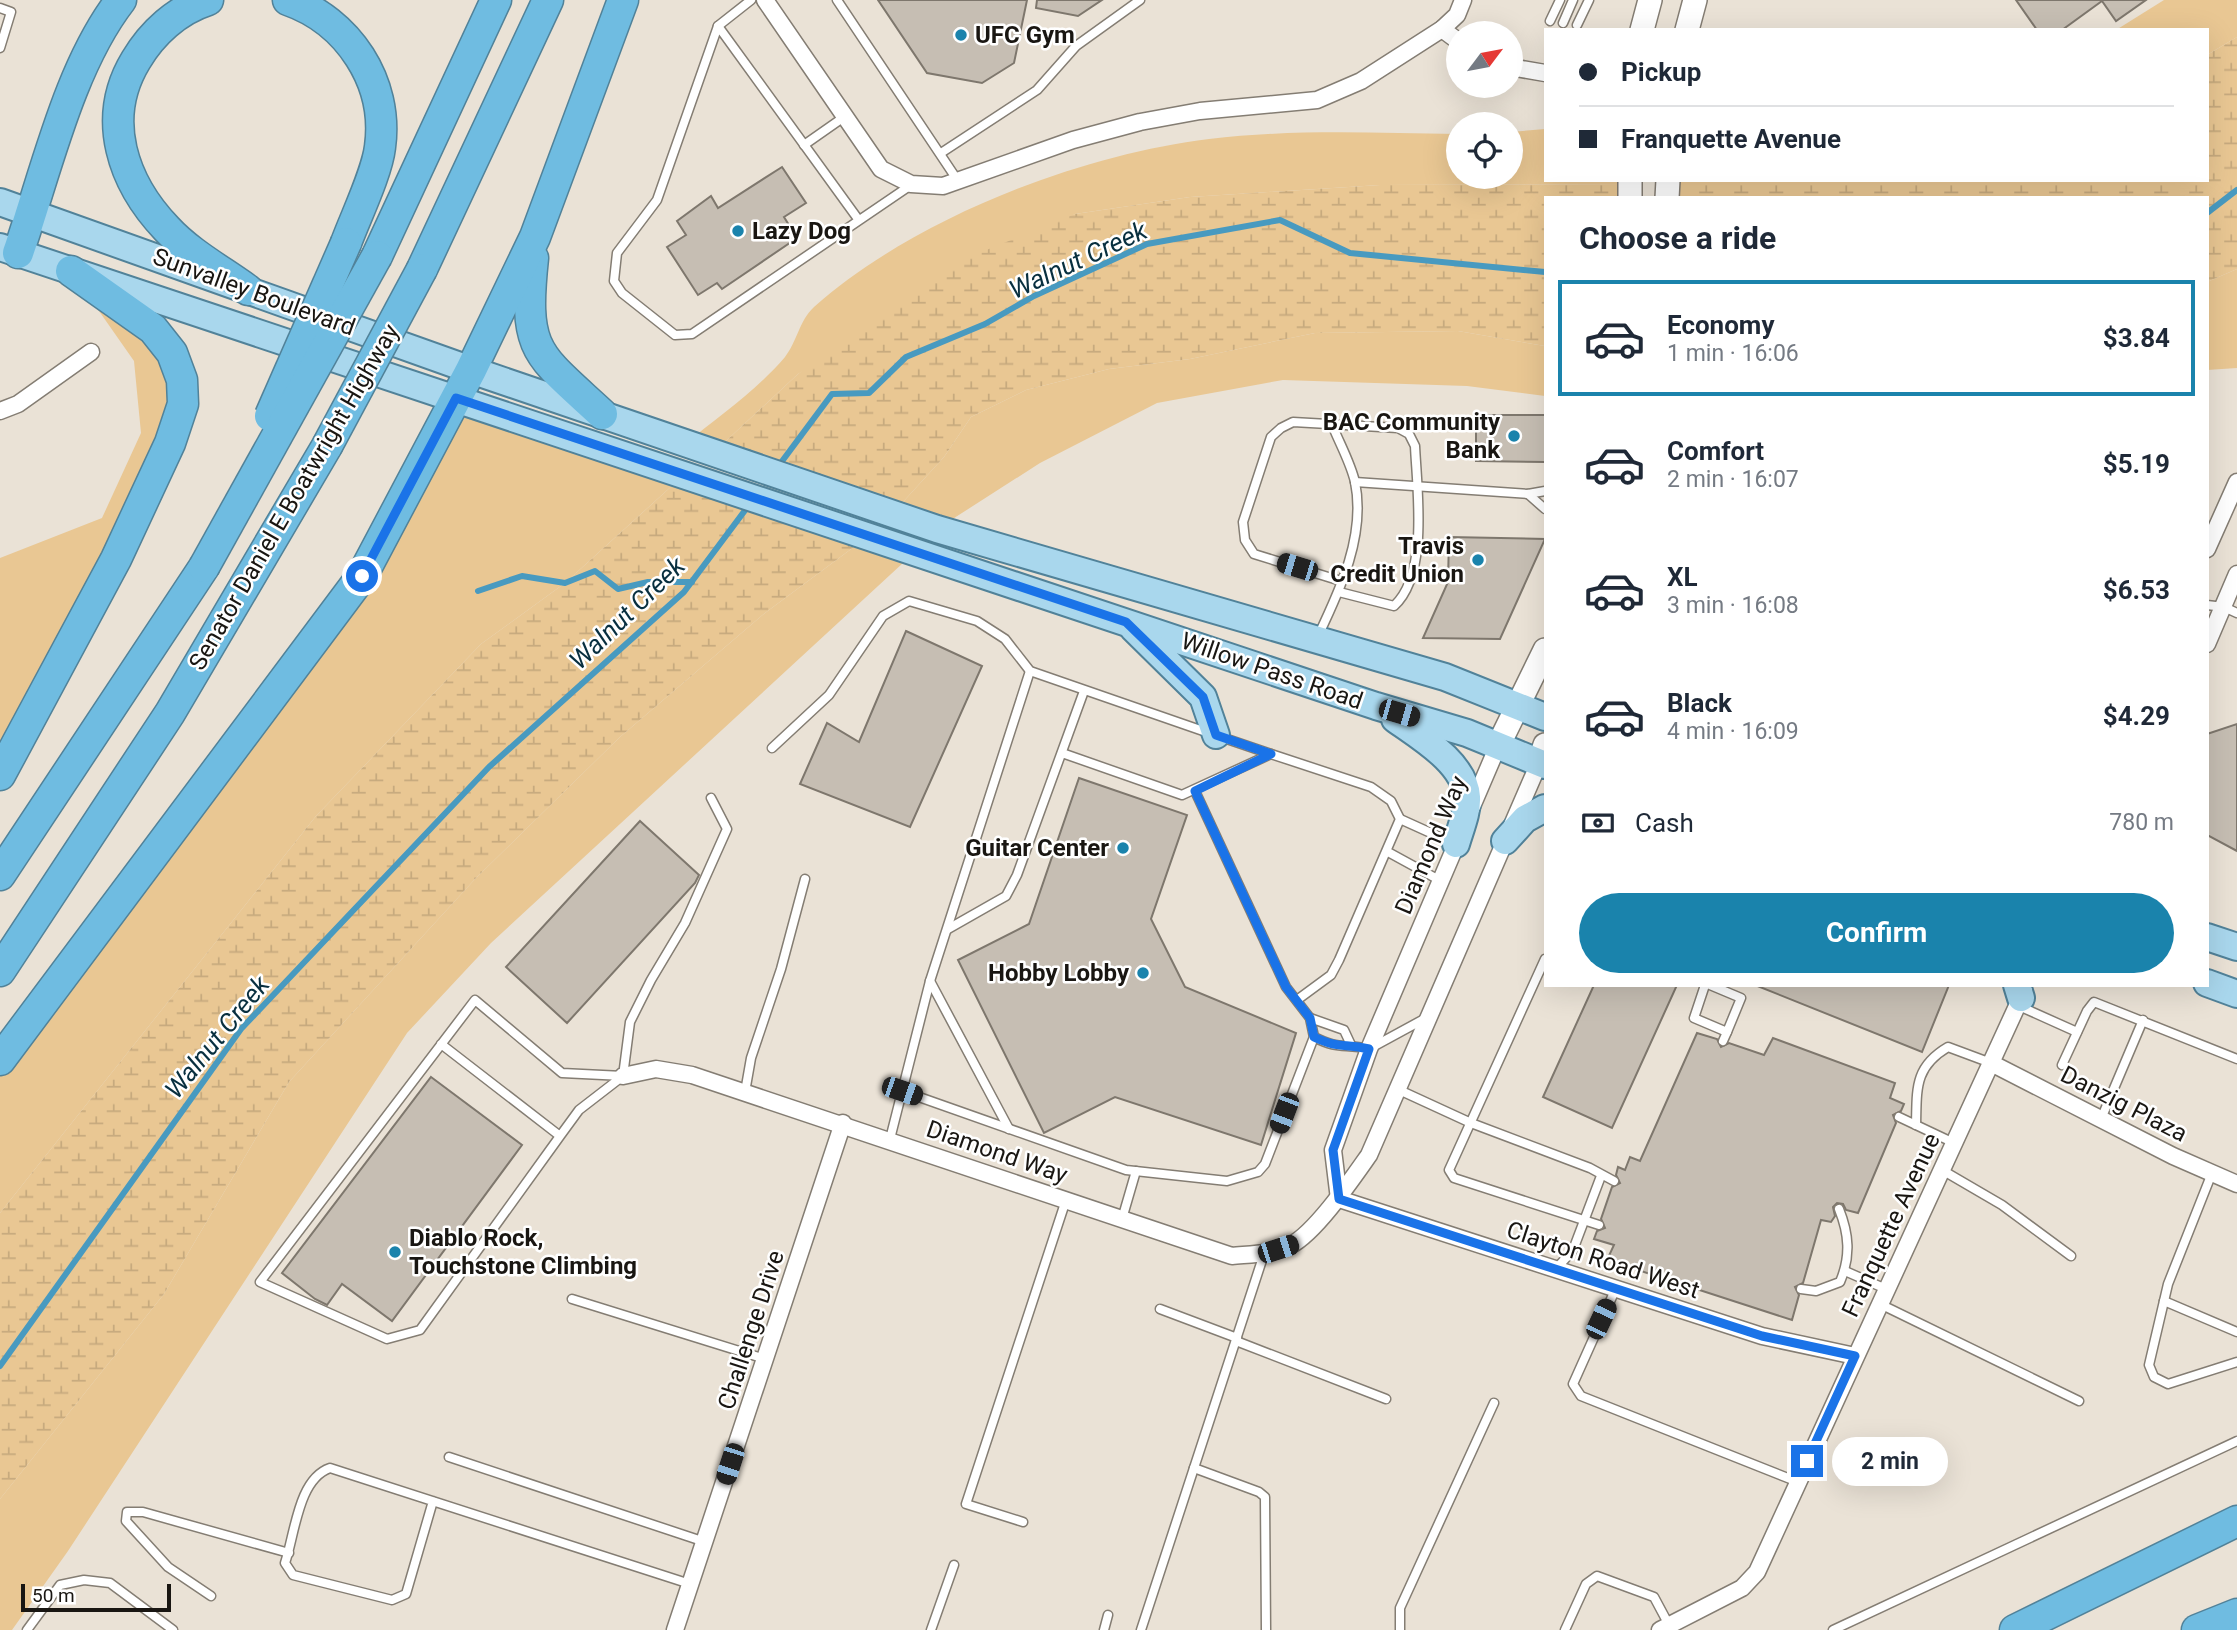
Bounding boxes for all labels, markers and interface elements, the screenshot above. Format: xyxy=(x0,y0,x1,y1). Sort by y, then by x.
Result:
place label: UFC Gym xyxy=(975,21,1075,49)
north arrow xyxy=(1446,21,1522,98)
map controls xyxy=(1446,21,1523,189)
marker: UFC Gym xyxy=(953,27,969,43)
text: Pickup xyxy=(1621,57,1701,87)
button: locate xyxy=(1446,112,1523,189)
text: Franquette Avenue xyxy=(1621,124,1841,154)
water label: Walnut Creek xyxy=(1004,215,1153,305)
place label: Lazy Dog xyxy=(752,217,851,245)
text: Choose a ride xyxy=(1579,219,1776,257)
marker: Lazy Dog xyxy=(730,223,746,239)
street label: Sunvalley Boulevard xyxy=(149,242,359,342)
icon: car xyxy=(1583,307,1646,370)
text: Economy xyxy=(1667,310,1774,340)
street label: Senator Daniel E Boatwright Highway xyxy=(183,319,405,675)
text: $3.84 xyxy=(2103,323,2170,353)
text: 1 min · 16:06 xyxy=(1667,340,1799,367)
place label: BAC Community Bank xyxy=(1323,408,1501,464)
marker: BAC Community Bank xyxy=(1506,428,1522,444)
icon: car xyxy=(1583,433,1646,496)
text: Comfort xyxy=(1667,436,1764,466)
text: $5.19 xyxy=(2103,449,2170,479)
text: 2 min · 16:07 xyxy=(1667,466,1799,493)
place label: Travis Credit Union xyxy=(1330,532,1464,588)
water label: Walnut Creek xyxy=(563,550,692,675)
car xyxy=(1274,551,1321,583)
marker: Travis Credit Union xyxy=(1470,552,1486,568)
icon: car xyxy=(1583,559,1646,622)
route start xyxy=(346,560,378,592)
text: XL xyxy=(1667,562,1698,592)
text: $6.53 xyxy=(2103,575,2170,605)
text: 3 min · 16:08 xyxy=(1667,592,1799,619)
street label: Willow Pass Road xyxy=(1177,627,1367,715)
icon: car xyxy=(1583,685,1646,748)
text: Black xyxy=(1667,688,1732,718)
car xyxy=(1376,697,1423,729)
text: $4.29 xyxy=(2103,701,2170,731)
text: 4 min · 16:09 xyxy=(1667,718,1799,745)
street label: Diamond Way xyxy=(1389,771,1473,918)
icon: cash xyxy=(1579,804,1617,842)
text: Cash xyxy=(1635,808,1694,838)
text: 780 m xyxy=(2109,809,2174,836)
place label: Guitar Center xyxy=(965,834,1109,862)
marker: Guitar Center xyxy=(1115,840,1131,856)
button: Confirm xyxy=(1579,893,2174,973)
place label: Hobby Lobby xyxy=(988,959,1130,987)
marker: Hobby Lobby xyxy=(1135,965,1151,981)
water label: Walnut Creek xyxy=(159,969,276,1104)
street label: Danzig Plaza xyxy=(2056,1060,2192,1148)
car xyxy=(879,1074,926,1108)
car xyxy=(1267,1090,1302,1136)
street label: Diamond Way xyxy=(923,1115,1072,1189)
street label: Franquette Avenue xyxy=(1836,1129,1946,1321)
street label: Clayton Road West xyxy=(1503,1216,1703,1304)
place label: Diablo Rock, Touchstone Climbing xyxy=(409,1224,637,1280)
car xyxy=(1255,1233,1302,1265)
marker: Diablo Rock, Touchstone Climbing xyxy=(387,1244,403,1260)
street label: Challenge Drive xyxy=(712,1247,790,1413)
car xyxy=(1583,1296,1620,1342)
callout: 2 min xyxy=(1832,1436,1947,1486)
car xyxy=(714,1441,747,1487)
route end xyxy=(1791,1445,1823,1477)
text: 2 min xyxy=(1861,1448,1919,1475)
scale bar xyxy=(21,1581,172,1613)
text: 50 m xyxy=(32,1584,75,1607)

